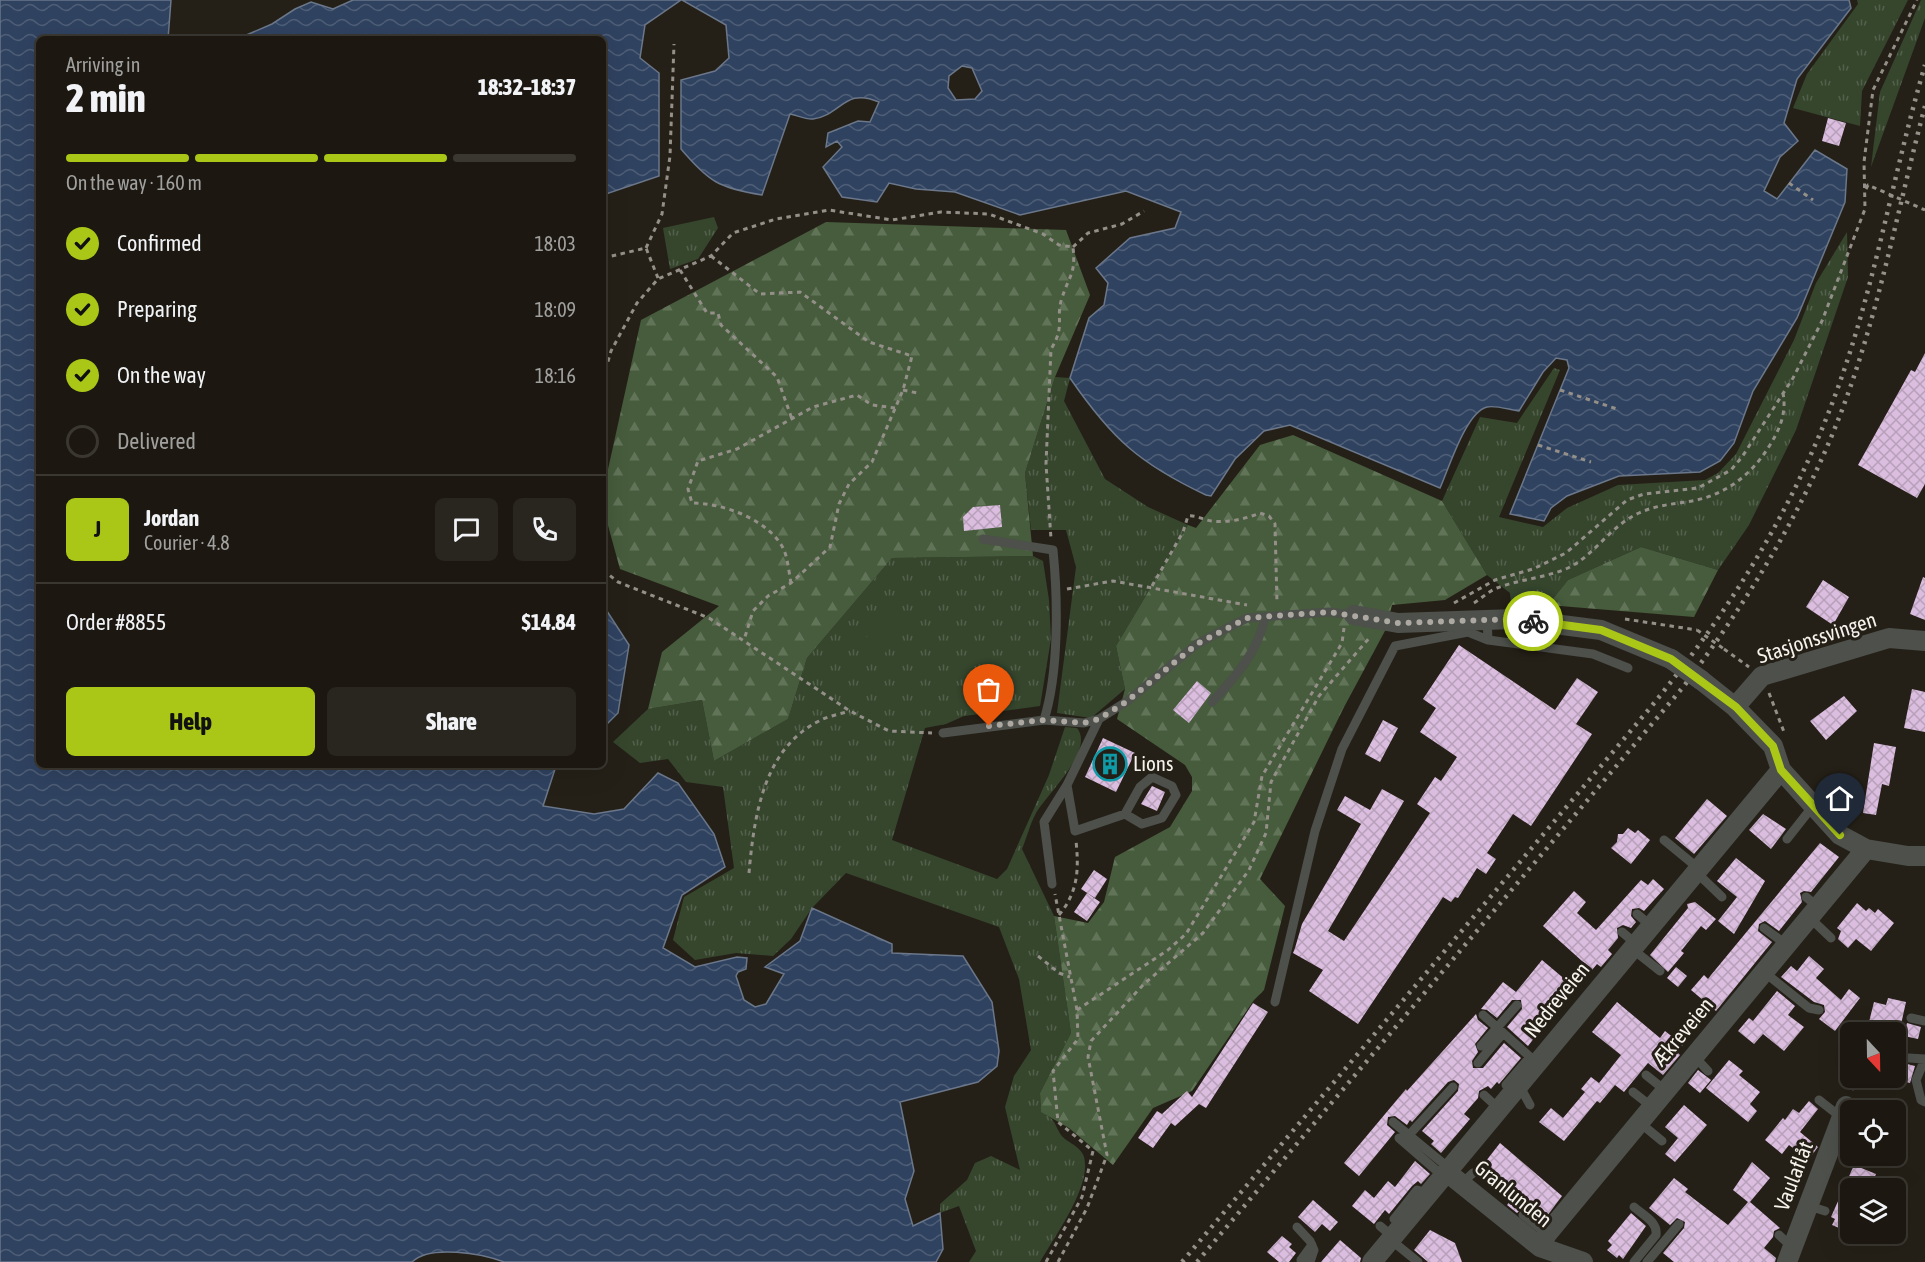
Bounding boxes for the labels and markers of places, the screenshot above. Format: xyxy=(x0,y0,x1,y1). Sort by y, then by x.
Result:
pin xyxy=(963,664,1014,726)
building icon: Lions xyxy=(1092,746,1128,782)
place label: Lions xyxy=(1133,751,1173,775)
pin xyxy=(1814,773,1865,835)

